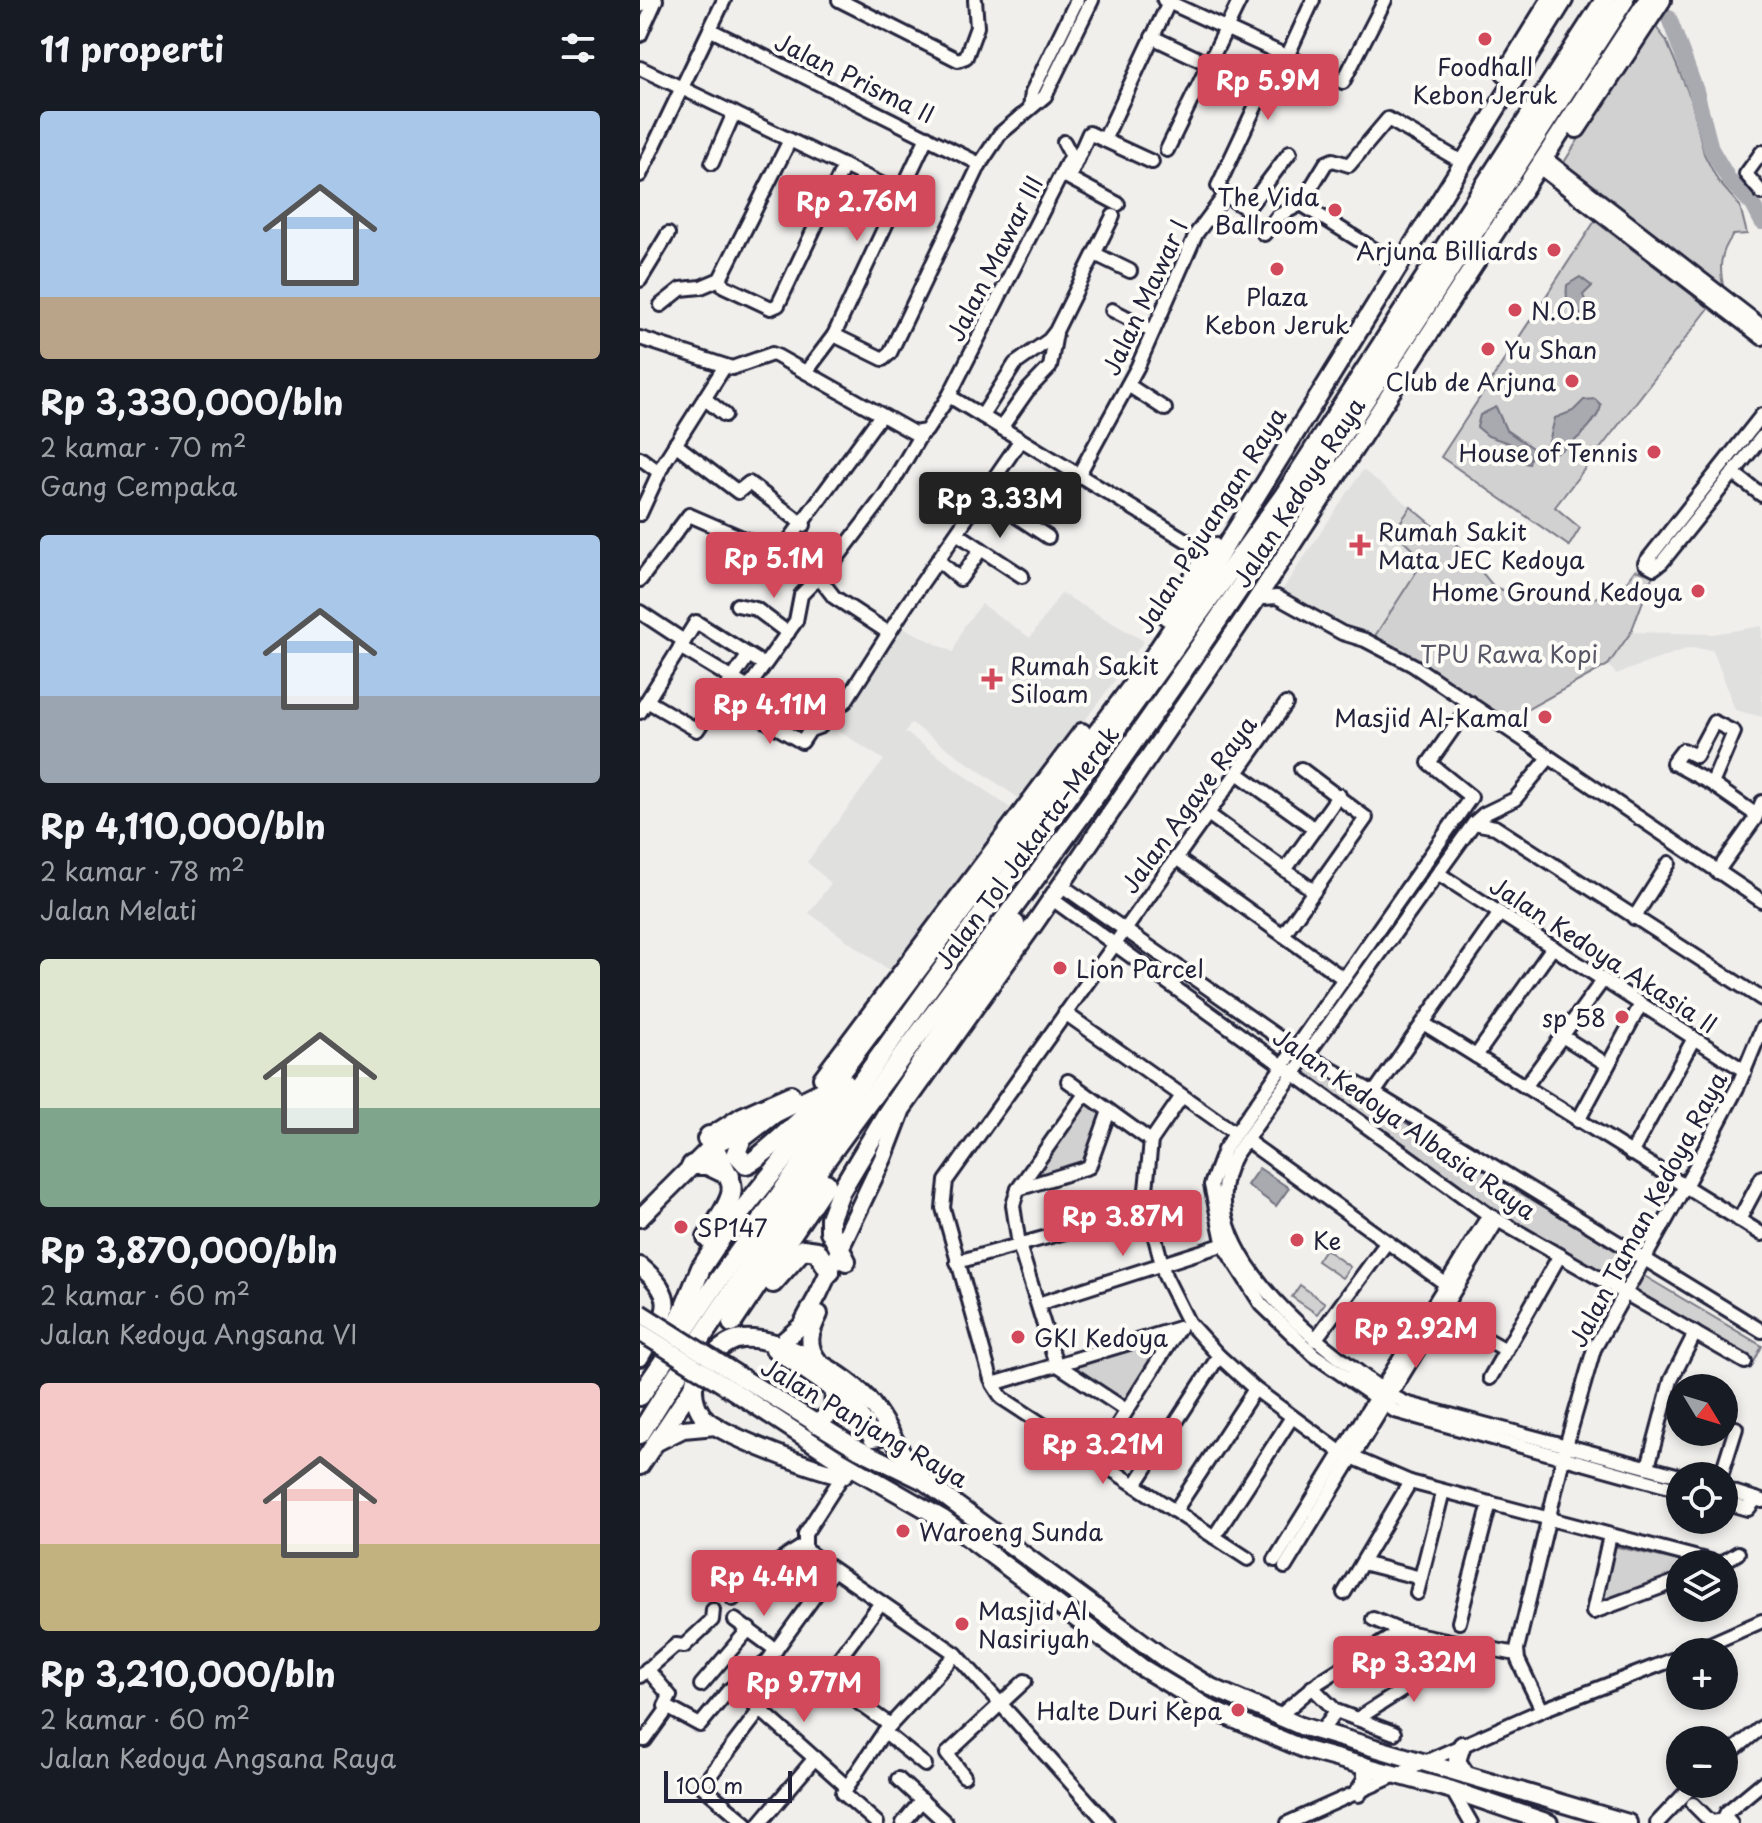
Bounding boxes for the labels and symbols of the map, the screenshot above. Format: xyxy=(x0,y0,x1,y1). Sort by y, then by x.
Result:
street label: Jalan Prisma II xyxy=(769,23,941,131)
marker: Foodhall Kebon Jeruk xyxy=(1476,30,1494,48)
place label: Foodhall Kebon Jeruk xyxy=(1412,48,1558,112)
pin: Rp 5.9M xyxy=(1194,54,1342,122)
street label: Jalan Mawar III xyxy=(937,169,1051,347)
pin: Rp 2.76M xyxy=(774,175,940,243)
place label: The Vida Ballroom xyxy=(1215,178,1319,242)
marker: The Vida Ballroom xyxy=(1326,201,1344,219)
street label: Jalan Mawar I xyxy=(1092,213,1196,381)
place label: Arjuna Billiards xyxy=(1356,232,1538,268)
marker: Arjuna Billiards xyxy=(1545,241,1563,259)
marker: Plaza Kebon Jeruk xyxy=(1268,260,1286,278)
place label: Plaza Kebon Jeruk xyxy=(1204,278,1350,342)
place label: N.O.B xyxy=(1531,292,1597,328)
marker: N.O.B xyxy=(1506,301,1524,319)
place label: Yu Shan xyxy=(1504,331,1597,367)
marker: Yu Shan xyxy=(1479,340,1497,358)
place label: Club de Arjuna xyxy=(1385,363,1557,399)
marker: Club de Arjuna xyxy=(1563,372,1581,390)
street label: Jalan Kedoya Raya xyxy=(1223,390,1373,594)
street label: Jalan Pejuangan Raya xyxy=(1126,400,1294,640)
place label: House of Tennis xyxy=(1459,434,1638,470)
marker: House of Tennis xyxy=(1645,443,1663,461)
pin: Rp 3.33M xyxy=(917,472,1083,540)
place label: Rumah Sakit Mata JEC Kedoya xyxy=(1378,513,1585,577)
pin: Rp 5.1M xyxy=(700,532,848,600)
marker: Rumah Sakit Mata JEC Kedoya xyxy=(1349,534,1371,556)
place label: Home Ground Kedoya xyxy=(1432,573,1682,609)
marker: Home Ground Kedoya xyxy=(1689,582,1707,600)
park label: TPU Rawa Kopi xyxy=(1420,635,1598,671)
place label: Rumah Sakit Siloam xyxy=(1010,647,1159,711)
marker: Rumah Sakit Siloam xyxy=(981,668,1003,690)
pin: Rp 4.11M xyxy=(687,678,853,746)
place label: Masjid Al-Kamal xyxy=(1334,699,1529,735)
street label: Jalan Agave Raya xyxy=(1111,708,1265,900)
marker: Masjid Al-Kamal xyxy=(1536,708,1554,726)
street label: Jalan Tol Jakarta–Merak xyxy=(925,718,1127,976)
street label: Jalan Kedoya Akasia II xyxy=(1483,867,1725,1041)
place label: Lion Parcel xyxy=(1076,950,1204,986)
marker: Lion Parcel xyxy=(1051,959,1069,977)
place label: sp 58 xyxy=(1542,999,1606,1035)
marker: sp 58 xyxy=(1613,1008,1631,1026)
street label: Jalan Kedoya Albasia Raya xyxy=(1266,1018,1544,1228)
street label: Jalan Taman Kedoya Raya xyxy=(1559,1065,1735,1353)
pin: Rp 3.87M xyxy=(1040,1190,1206,1258)
place label: SP147 xyxy=(697,1209,768,1245)
marker: SP147 xyxy=(672,1218,690,1236)
place label: Ke xyxy=(1313,1222,1341,1258)
marker: Ke xyxy=(1288,1231,1306,1249)
pin: Rp 2.92M xyxy=(1333,1302,1499,1370)
place label: GKI Kedoya xyxy=(1034,1319,1168,1355)
marker: GKI Kedoya xyxy=(1009,1328,1027,1346)
street label: Jalan Panjang Raya xyxy=(755,1348,976,1496)
north arrow xyxy=(1666,1374,1738,1446)
pin: Rp 3.21M xyxy=(1020,1418,1186,1486)
place label: Waroeng Sunda xyxy=(919,1513,1103,1549)
marker: Waroeng Sunda xyxy=(894,1522,912,1540)
pin: Rp 4.4M xyxy=(690,1550,838,1618)
place label: Masjid Al Nasiriyah xyxy=(978,1592,1090,1656)
marker: Masjid Al Nasiriyah xyxy=(953,1615,971,1633)
pin: Rp 3.32M xyxy=(1331,1636,1497,1704)
pin: Rp 9.77M xyxy=(721,1656,887,1724)
place label: Halte Duri Kepa xyxy=(1037,1692,1222,1728)
marker: Halte Duri Kepa xyxy=(1229,1701,1247,1719)
scale bar xyxy=(664,1767,792,1803)

